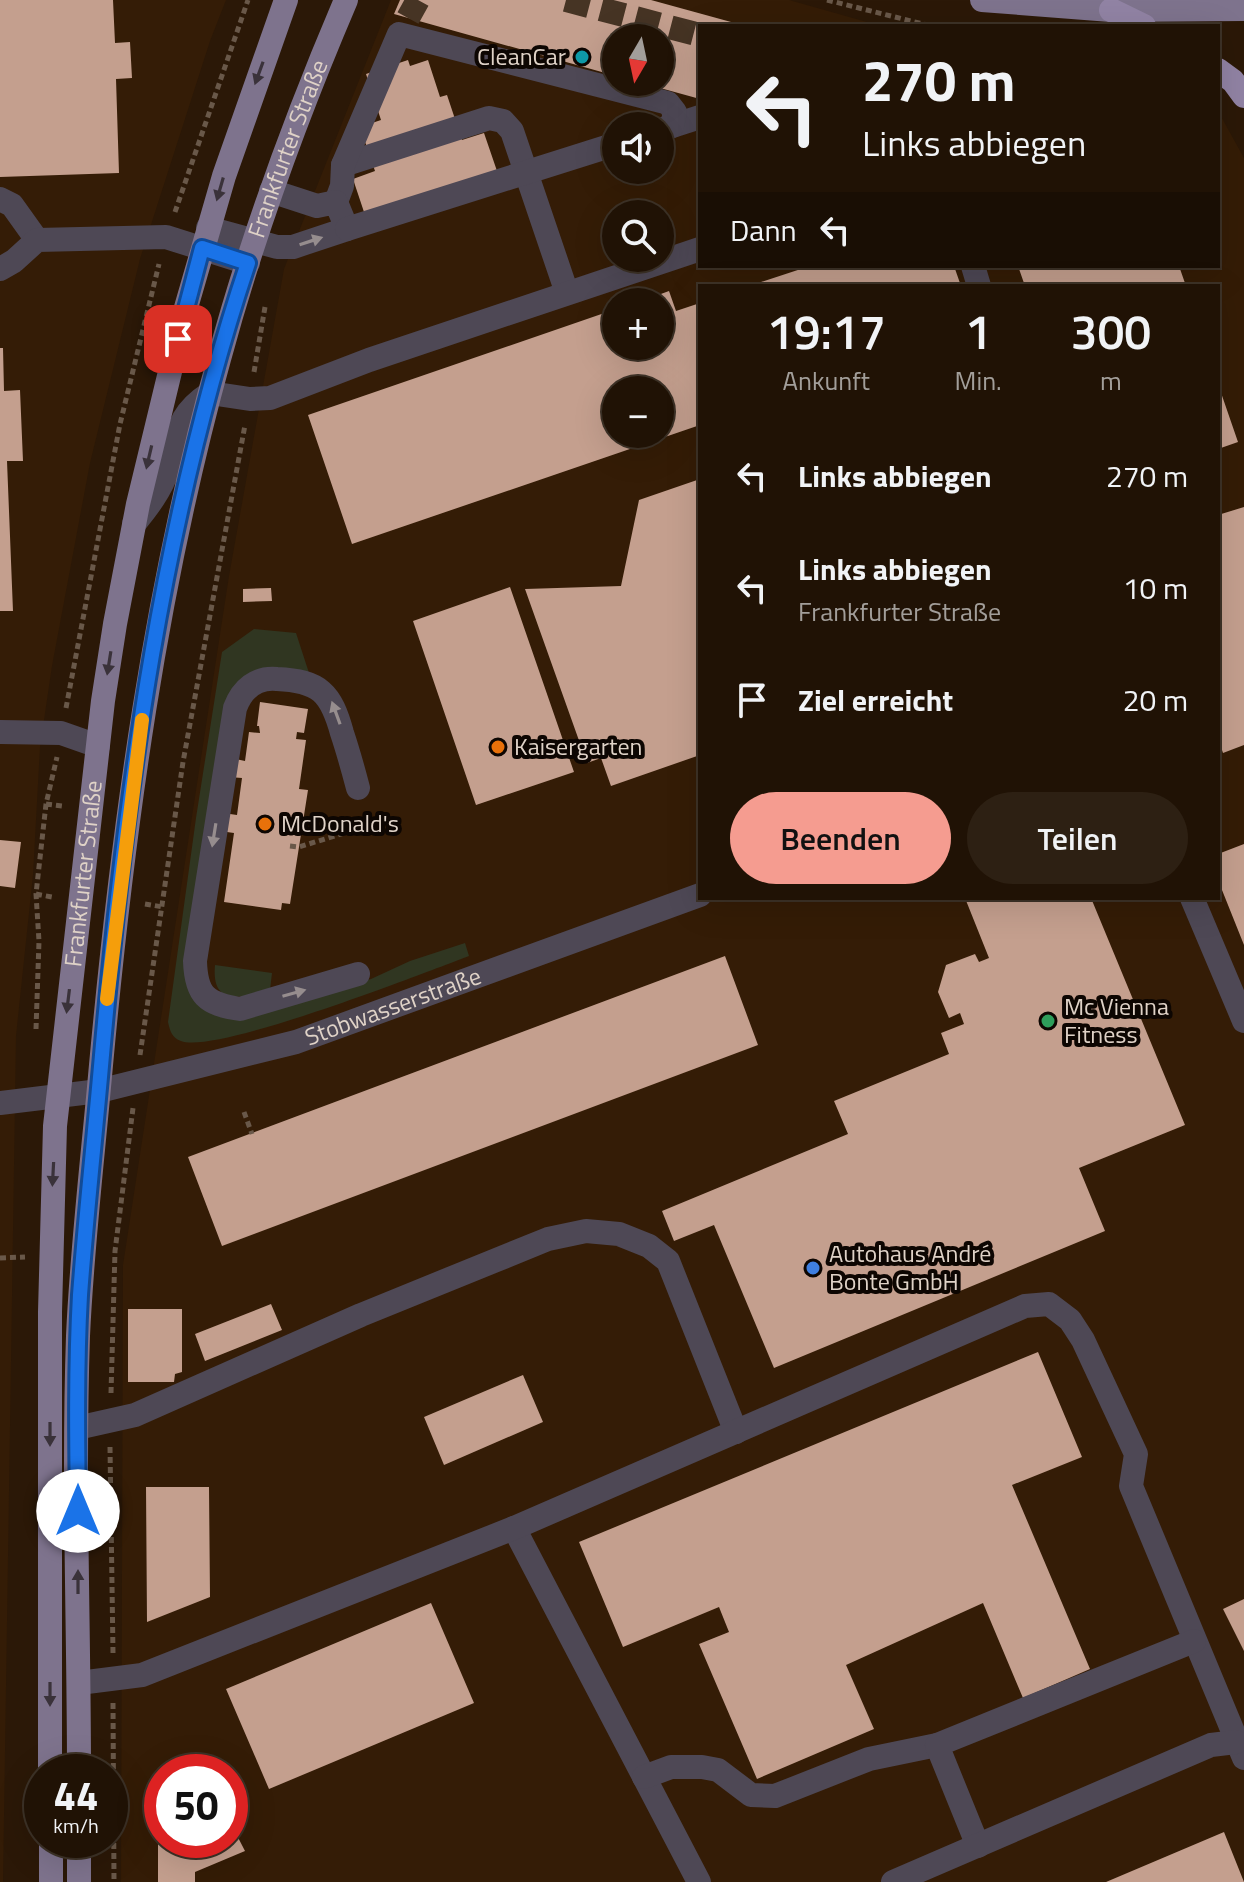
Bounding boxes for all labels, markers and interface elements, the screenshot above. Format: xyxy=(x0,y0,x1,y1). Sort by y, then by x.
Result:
north arrow xyxy=(602,24,674,96)
map controls xyxy=(602,24,674,448)
place label: CleanCar xyxy=(477,38,566,74)
text: 270 m xyxy=(862,38,1015,123)
marker: CleanCar xyxy=(573,48,591,66)
street label: Frankfurter Straße xyxy=(238,54,336,242)
icon: left xyxy=(730,56,834,160)
one-way arrow xyxy=(252,61,265,85)
button: sound xyxy=(602,112,674,184)
text: Links abbiegen xyxy=(862,115,1086,170)
one-way arrow xyxy=(213,178,226,202)
button: search xyxy=(602,200,674,272)
text: Dann xyxy=(730,207,797,253)
icon: left xyxy=(813,208,857,252)
one-way arrow xyxy=(299,235,323,247)
button: + xyxy=(602,288,674,360)
text: 19:17 xyxy=(767,295,886,368)
text: 1 xyxy=(965,295,992,368)
text: 300 xyxy=(1071,295,1151,368)
pin xyxy=(144,305,212,373)
icon: arrive xyxy=(156,317,200,361)
text: Ankunft xyxy=(783,361,870,400)
text: Min. xyxy=(955,361,1002,400)
text: m xyxy=(1100,361,1122,400)
button: − xyxy=(602,376,674,448)
one-way arrow xyxy=(142,445,155,470)
text: Links abbiegen xyxy=(798,453,992,499)
text: 270 m xyxy=(1106,453,1188,499)
icon: left xyxy=(730,454,774,498)
text: Links abbiegen xyxy=(798,546,992,592)
text: 10 m xyxy=(1123,565,1188,611)
icon: left xyxy=(730,566,774,610)
text: Frankfurter Straße xyxy=(798,592,1001,631)
one-way arrow xyxy=(102,650,115,675)
text: Ziel erreicht xyxy=(798,677,953,723)
text: 20 m xyxy=(1123,677,1188,723)
icon: arrive xyxy=(730,678,774,722)
one-way arrow xyxy=(329,701,342,725)
place label: Kaisergarten xyxy=(514,728,642,764)
marker: Kaisergarten xyxy=(489,738,507,756)
street label: Frankfurter Straße xyxy=(54,778,111,969)
button: Beenden xyxy=(730,792,951,884)
button: Teilen xyxy=(967,792,1188,884)
place label: McDonald's xyxy=(281,805,399,841)
marker: McDonald's xyxy=(256,815,274,833)
one-way arrow xyxy=(207,823,220,848)
street label: Stobwasserstraße xyxy=(299,957,486,1054)
one-way arrow xyxy=(282,986,306,999)
place label: Mc Vienna Fitness xyxy=(1064,988,1169,1052)
one-way arrow xyxy=(61,989,74,1014)
marker: Mc Vienna Fitness xyxy=(1039,1012,1057,1030)
one-way arrow xyxy=(46,1162,59,1187)
place label: Autohaus André Bonte GmbH xyxy=(829,1235,991,1299)
marker: Autohaus André Bonte GmbH xyxy=(804,1259,822,1277)
one-way arrow xyxy=(44,1422,56,1447)
position arrow xyxy=(36,1469,120,1553)
one-way arrow xyxy=(72,1569,84,1594)
one-way arrow xyxy=(44,1682,56,1707)
speed limit sign: 50 xyxy=(144,1754,248,1858)
text: 44 xyxy=(54,1765,98,1826)
text: km/h xyxy=(53,1810,99,1841)

